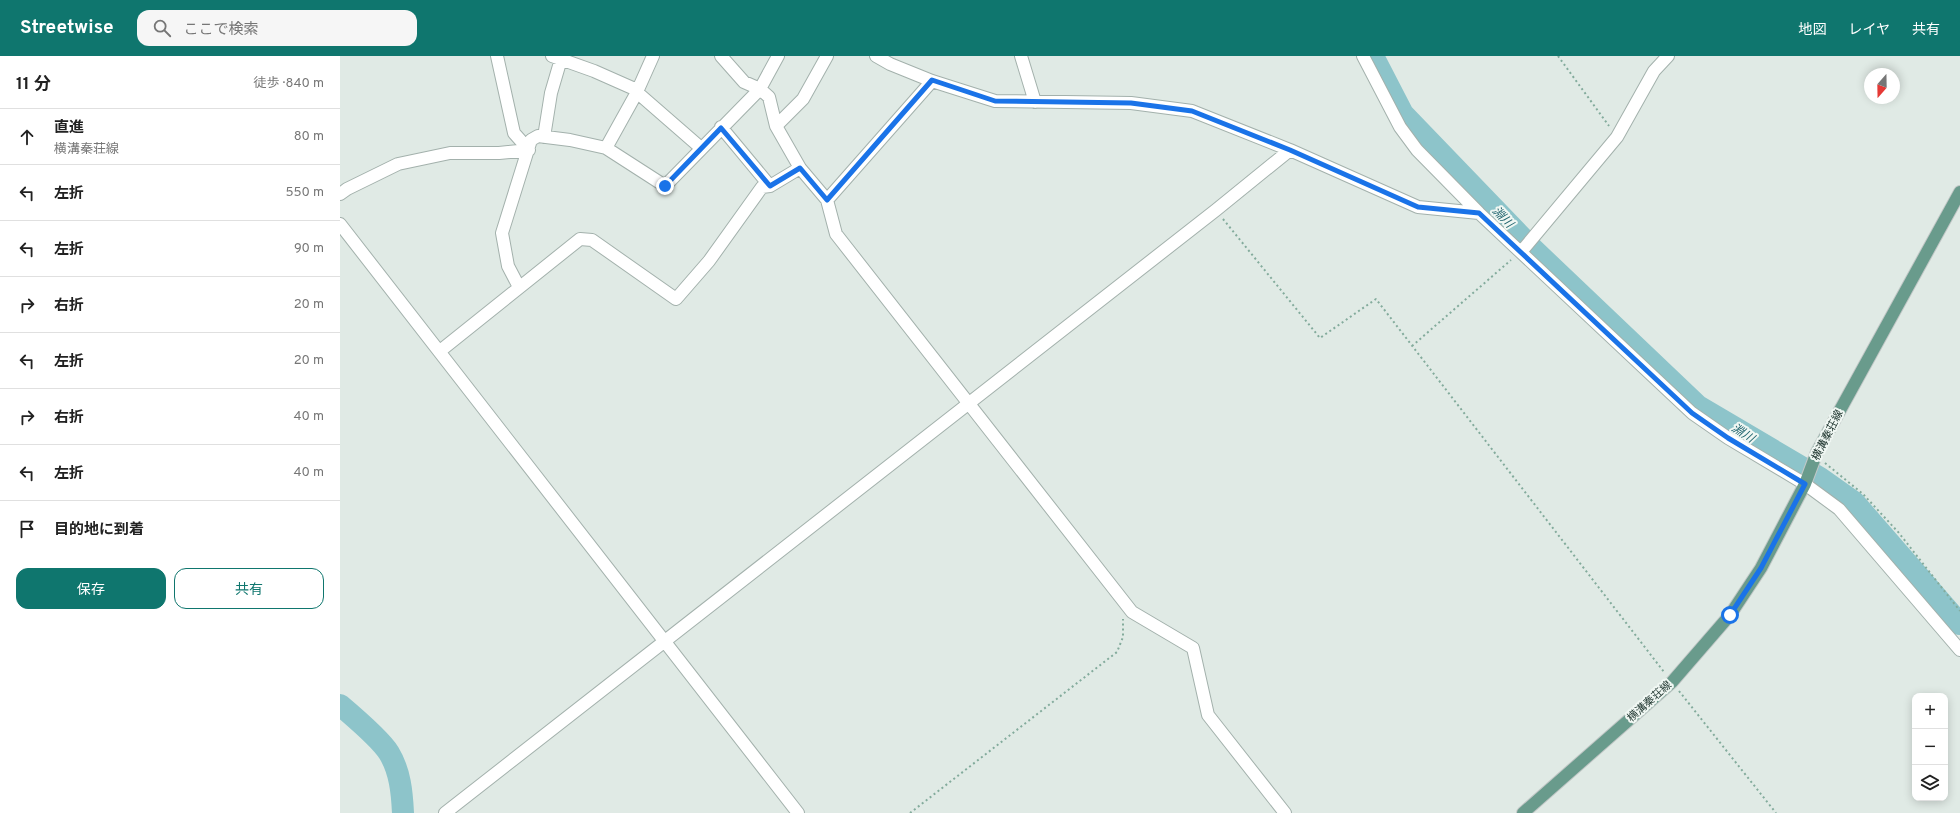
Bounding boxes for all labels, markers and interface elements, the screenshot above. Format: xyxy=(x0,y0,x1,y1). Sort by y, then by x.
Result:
search box xyxy=(137,10,417,46)
text: Streetwise xyxy=(20,16,113,40)
icon: search xyxy=(151,17,173,39)
text: ここで検索 xyxy=(183,21,258,40)
text: 地図 xyxy=(1798,22,1826,39)
text: レイヤ xyxy=(1848,22,1890,39)
text: 共有 xyxy=(1912,22,1940,39)
north arrow xyxy=(1864,68,1900,104)
text: 11 分 xyxy=(16,74,51,96)
text: 徒歩 · 840 m xyxy=(253,76,324,92)
text: 直進 xyxy=(54,119,84,138)
icon: ahead xyxy=(16,126,38,148)
text: 80 m xyxy=(294,129,324,145)
text: 横溝秦荘線 xyxy=(54,142,119,158)
route end xyxy=(656,177,674,195)
icon: left xyxy=(16,182,38,204)
text: 左折 xyxy=(54,185,84,204)
text: 550 m xyxy=(285,185,324,201)
water label: 淵川 xyxy=(1488,203,1518,233)
icon: left xyxy=(16,238,38,260)
text: 左折 xyxy=(54,241,84,260)
text: 90 m xyxy=(294,241,324,257)
icon: right xyxy=(16,294,38,316)
text: 右折 xyxy=(54,297,84,316)
text: 20 m xyxy=(294,297,324,313)
icon: left xyxy=(16,350,38,372)
text: 左折 xyxy=(54,353,84,372)
text: 20 m xyxy=(294,353,324,369)
icon: right xyxy=(16,406,38,428)
street label: 横溝秦荘線 xyxy=(1809,408,1847,463)
text: 右折 xyxy=(54,409,84,428)
text: 40 m xyxy=(294,409,324,425)
water label: 淵川 xyxy=(1728,421,1759,448)
icon: left xyxy=(16,462,38,484)
text: 左折 xyxy=(54,465,84,484)
text: 40 m xyxy=(294,465,324,481)
icon: arrive xyxy=(16,518,38,540)
text: 目的地に到着 xyxy=(54,521,144,540)
button: 保存 xyxy=(16,568,166,609)
button: 共有 xyxy=(174,568,324,609)
route start xyxy=(1721,606,1739,624)
street label: 横溝秦荘線 xyxy=(1625,678,1675,725)
map controls xyxy=(1912,693,1948,801)
button: + xyxy=(1912,693,1948,729)
button: − xyxy=(1912,729,1948,765)
button: layers xyxy=(1912,765,1948,801)

